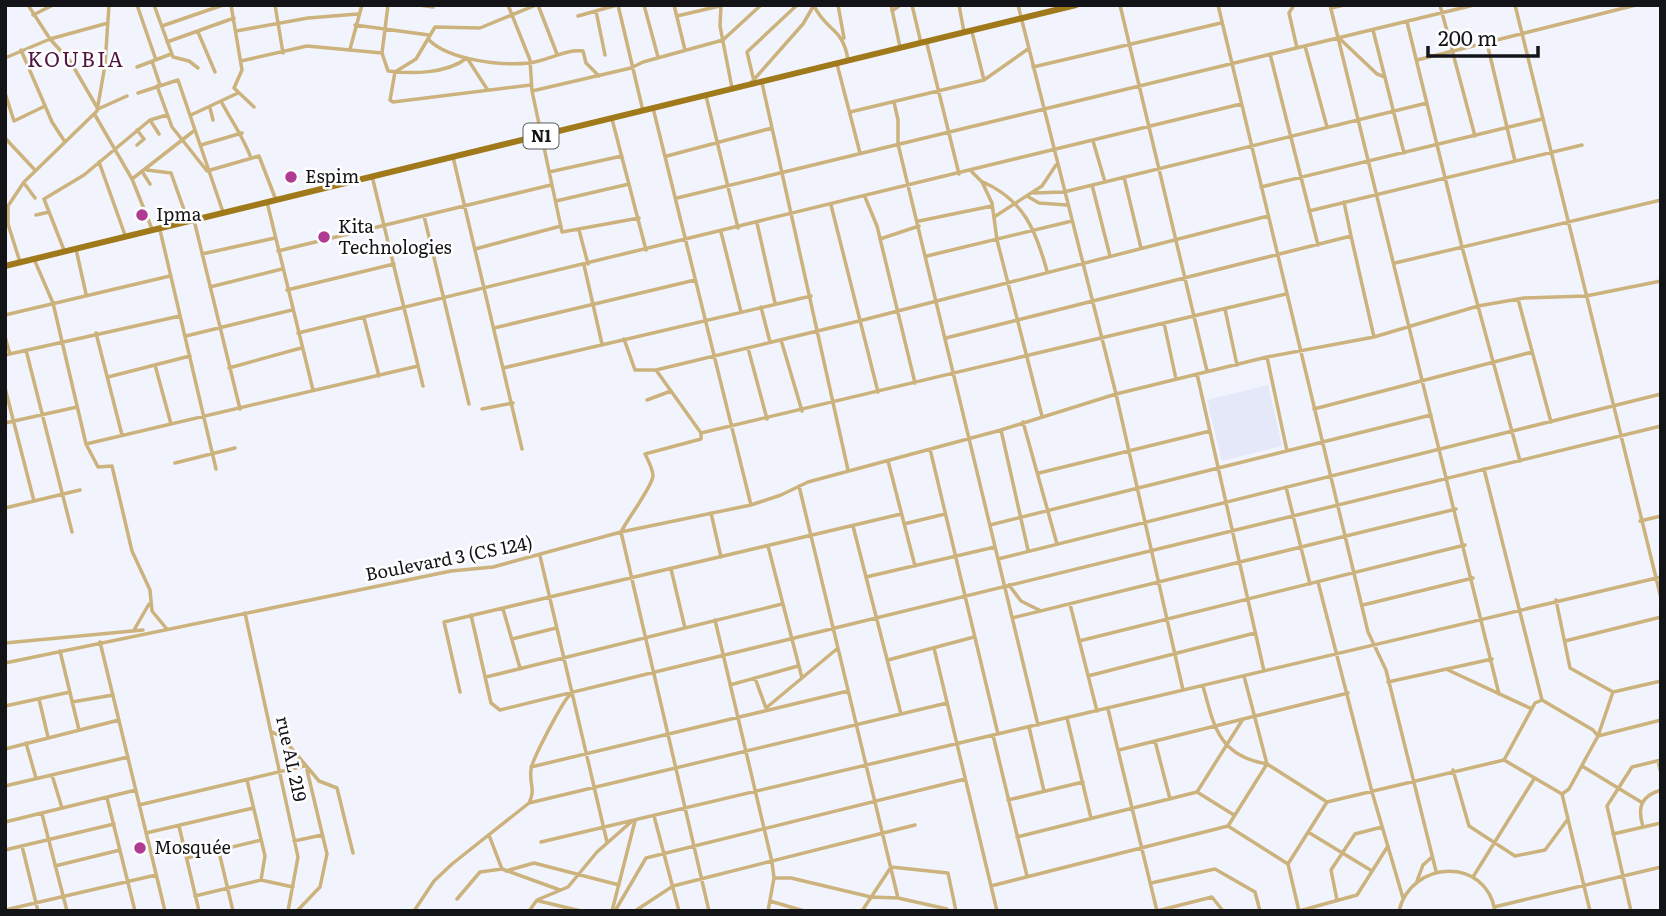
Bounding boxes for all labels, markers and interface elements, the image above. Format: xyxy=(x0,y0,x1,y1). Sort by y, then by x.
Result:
scale bar xyxy=(1428,14,1538,58)
text: 200 m xyxy=(1438,21,1498,52)
district label: KOUBIA xyxy=(27,42,125,73)
road number: N1 xyxy=(524,124,558,148)
place label: Espim xyxy=(305,162,359,189)
marker: Espim xyxy=(283,169,299,185)
place label: Ipma xyxy=(156,200,202,227)
marker: Ipma xyxy=(134,207,150,223)
place label: Kita Technologies xyxy=(338,212,452,260)
marker: Kita Technologies xyxy=(316,229,332,245)
street label: Boulevard 3 (CS 124) xyxy=(363,528,535,587)
street label: rue AL 219 xyxy=(270,713,315,804)
place label: Mosquée xyxy=(154,833,231,860)
marker: Mosquée xyxy=(132,840,148,856)

